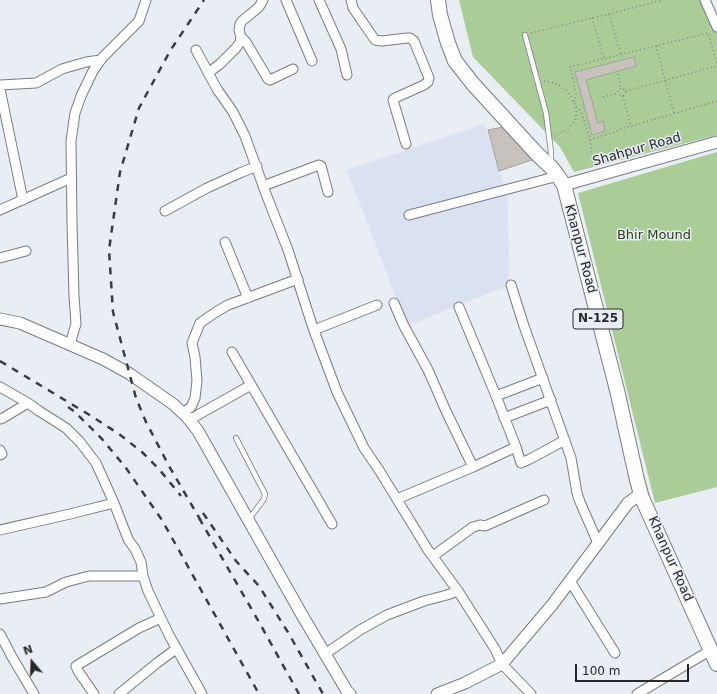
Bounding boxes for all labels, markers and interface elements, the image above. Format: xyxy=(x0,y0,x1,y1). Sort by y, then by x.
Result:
street label: Shahpur Road xyxy=(591,130,683,170)
street label: Khanpur Road xyxy=(561,203,599,295)
park label: Bhir Mound xyxy=(617,228,691,244)
road number: N-125 xyxy=(573,309,623,329)
street label: Khanpur Road xyxy=(644,514,696,604)
north arrow xyxy=(12,642,52,682)
text: N xyxy=(21,643,34,658)
scale bar xyxy=(577,656,691,682)
text: 100 m xyxy=(582,664,620,678)

